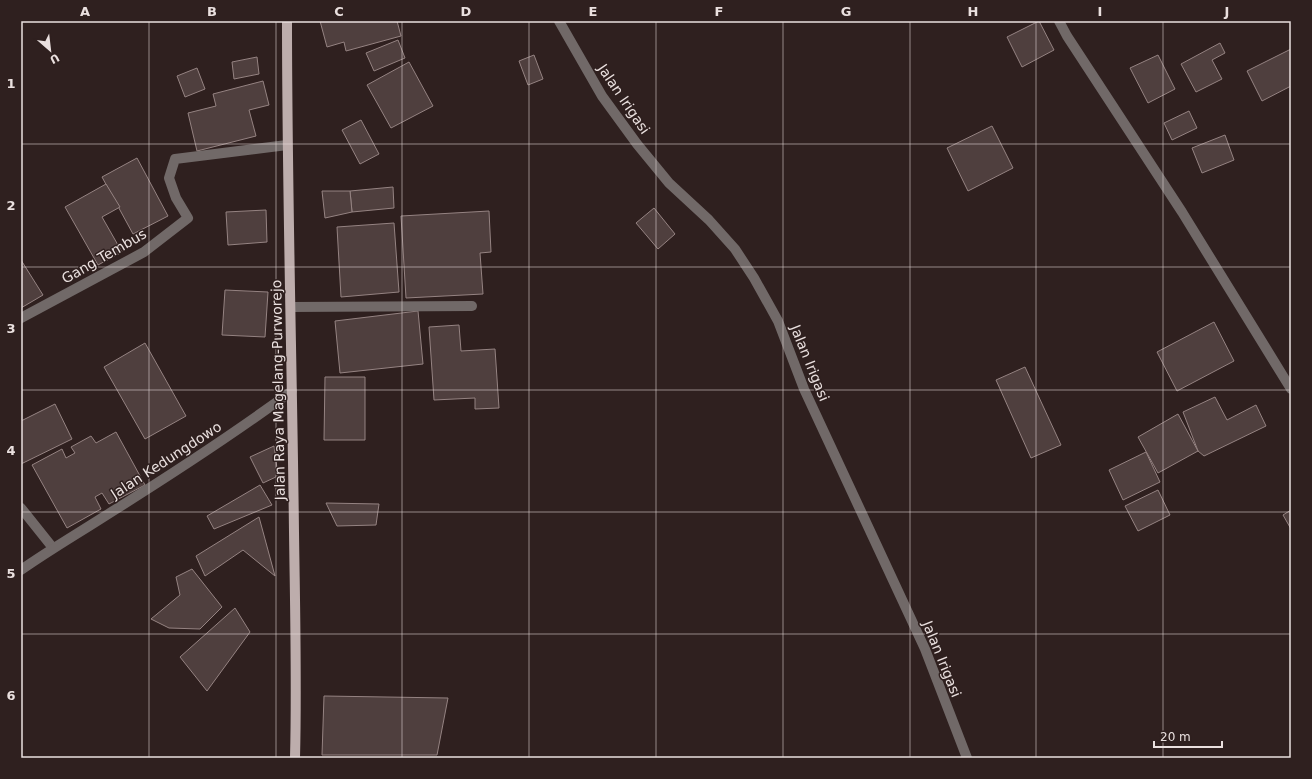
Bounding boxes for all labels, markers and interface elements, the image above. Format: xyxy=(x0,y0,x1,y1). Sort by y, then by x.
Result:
text: A xyxy=(80,4,90,19)
text: B xyxy=(207,4,217,19)
text: C xyxy=(334,4,344,19)
text: D xyxy=(461,4,472,19)
text: E xyxy=(589,4,597,19)
text: F xyxy=(715,4,723,19)
text: G xyxy=(841,4,851,19)
text: H xyxy=(968,4,978,19)
text: I xyxy=(1098,4,1102,19)
text: J xyxy=(1224,4,1229,19)
north arrow xyxy=(30,30,70,70)
text: U xyxy=(47,51,61,66)
street label: Jalan Irigasi xyxy=(594,60,653,137)
text: 1 xyxy=(6,76,16,91)
text: 2 xyxy=(6,198,16,213)
street label: Gang Tembus xyxy=(59,225,149,287)
street label: Jalan Raya Magelang-Purworejo xyxy=(268,280,288,501)
text: 3 xyxy=(6,321,16,336)
street label: Jalan Irigasi xyxy=(787,322,833,404)
street label: Jalan Kedungdowo xyxy=(107,418,224,502)
text: 4 xyxy=(6,443,16,458)
text: 5 xyxy=(6,566,16,581)
street label: Jalan Irigasi xyxy=(919,618,965,700)
text: 6 xyxy=(6,688,16,703)
scale bar xyxy=(1154,723,1222,749)
text: 20 m xyxy=(1160,730,1191,744)

